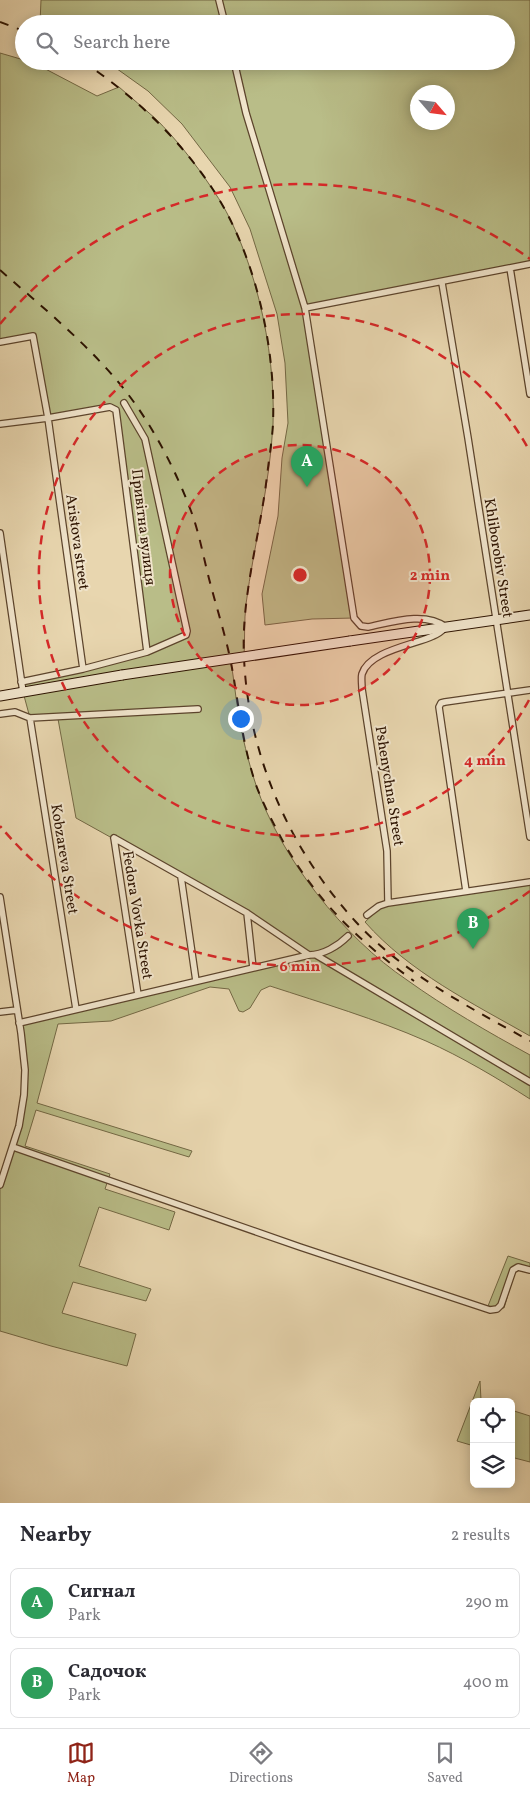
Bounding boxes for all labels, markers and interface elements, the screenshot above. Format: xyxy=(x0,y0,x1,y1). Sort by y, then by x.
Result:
search box xyxy=(15,15,515,70)
icon: search xyxy=(33,29,61,57)
text: Search here xyxy=(73,30,170,56)
north arrow xyxy=(410,85,455,130)
pin: A xyxy=(291,446,323,487)
street label: Привітна вулиця xyxy=(125,468,160,587)
street label: Aristova street xyxy=(59,493,94,591)
street label: Khliborobiv Street xyxy=(478,497,517,620)
centre of rings xyxy=(291,566,309,584)
text: 2 min xyxy=(410,566,450,587)
your location xyxy=(228,706,254,732)
street label: Pshenychna Street xyxy=(369,725,408,848)
text: 4 min xyxy=(464,751,506,772)
street label: Kobzareva Street xyxy=(44,803,83,916)
street label: Fedora Vovka Street xyxy=(116,849,157,981)
pin: B xyxy=(457,908,489,949)
text: 6 min xyxy=(280,957,321,978)
map controls xyxy=(470,1398,515,1488)
button: locate xyxy=(470,1398,515,1443)
button: layers xyxy=(470,1443,515,1488)
text: Nearby xyxy=(20,1521,91,1550)
text: 2 results xyxy=(451,1525,510,1547)
text: Сигнал xyxy=(68,1579,135,1605)
text: A xyxy=(31,1592,43,1614)
text: 290 m xyxy=(465,1592,509,1614)
text: Park xyxy=(68,1605,101,1627)
text: Садочок xyxy=(68,1659,146,1685)
text: B xyxy=(32,1672,42,1694)
text: 400 m xyxy=(463,1672,509,1694)
text: Park xyxy=(68,1685,101,1707)
tab: Map xyxy=(67,1739,95,1788)
tab: Directions xyxy=(229,1739,293,1788)
tab: Saved xyxy=(427,1739,463,1788)

